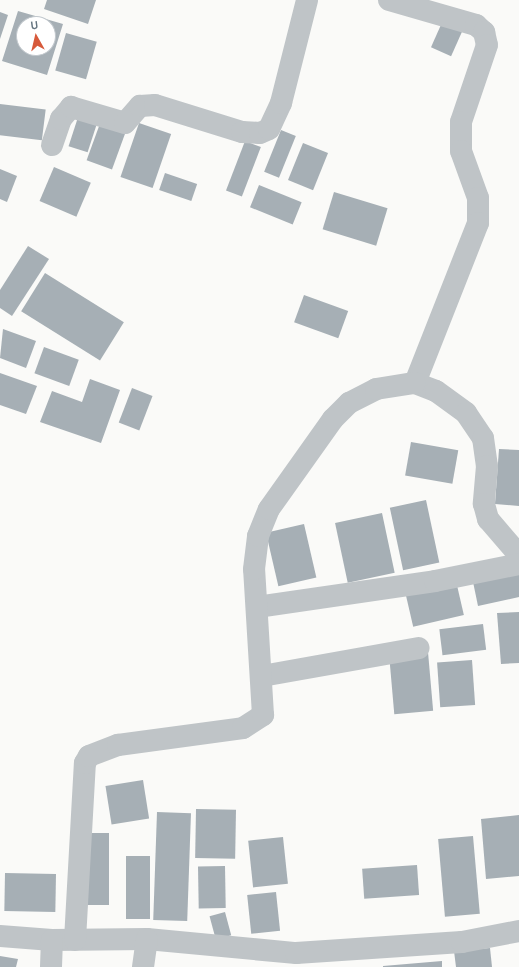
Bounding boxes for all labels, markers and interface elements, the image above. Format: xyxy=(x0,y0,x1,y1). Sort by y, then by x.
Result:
north arrow xyxy=(16,16,56,56)
text: U xyxy=(30,18,39,33)

